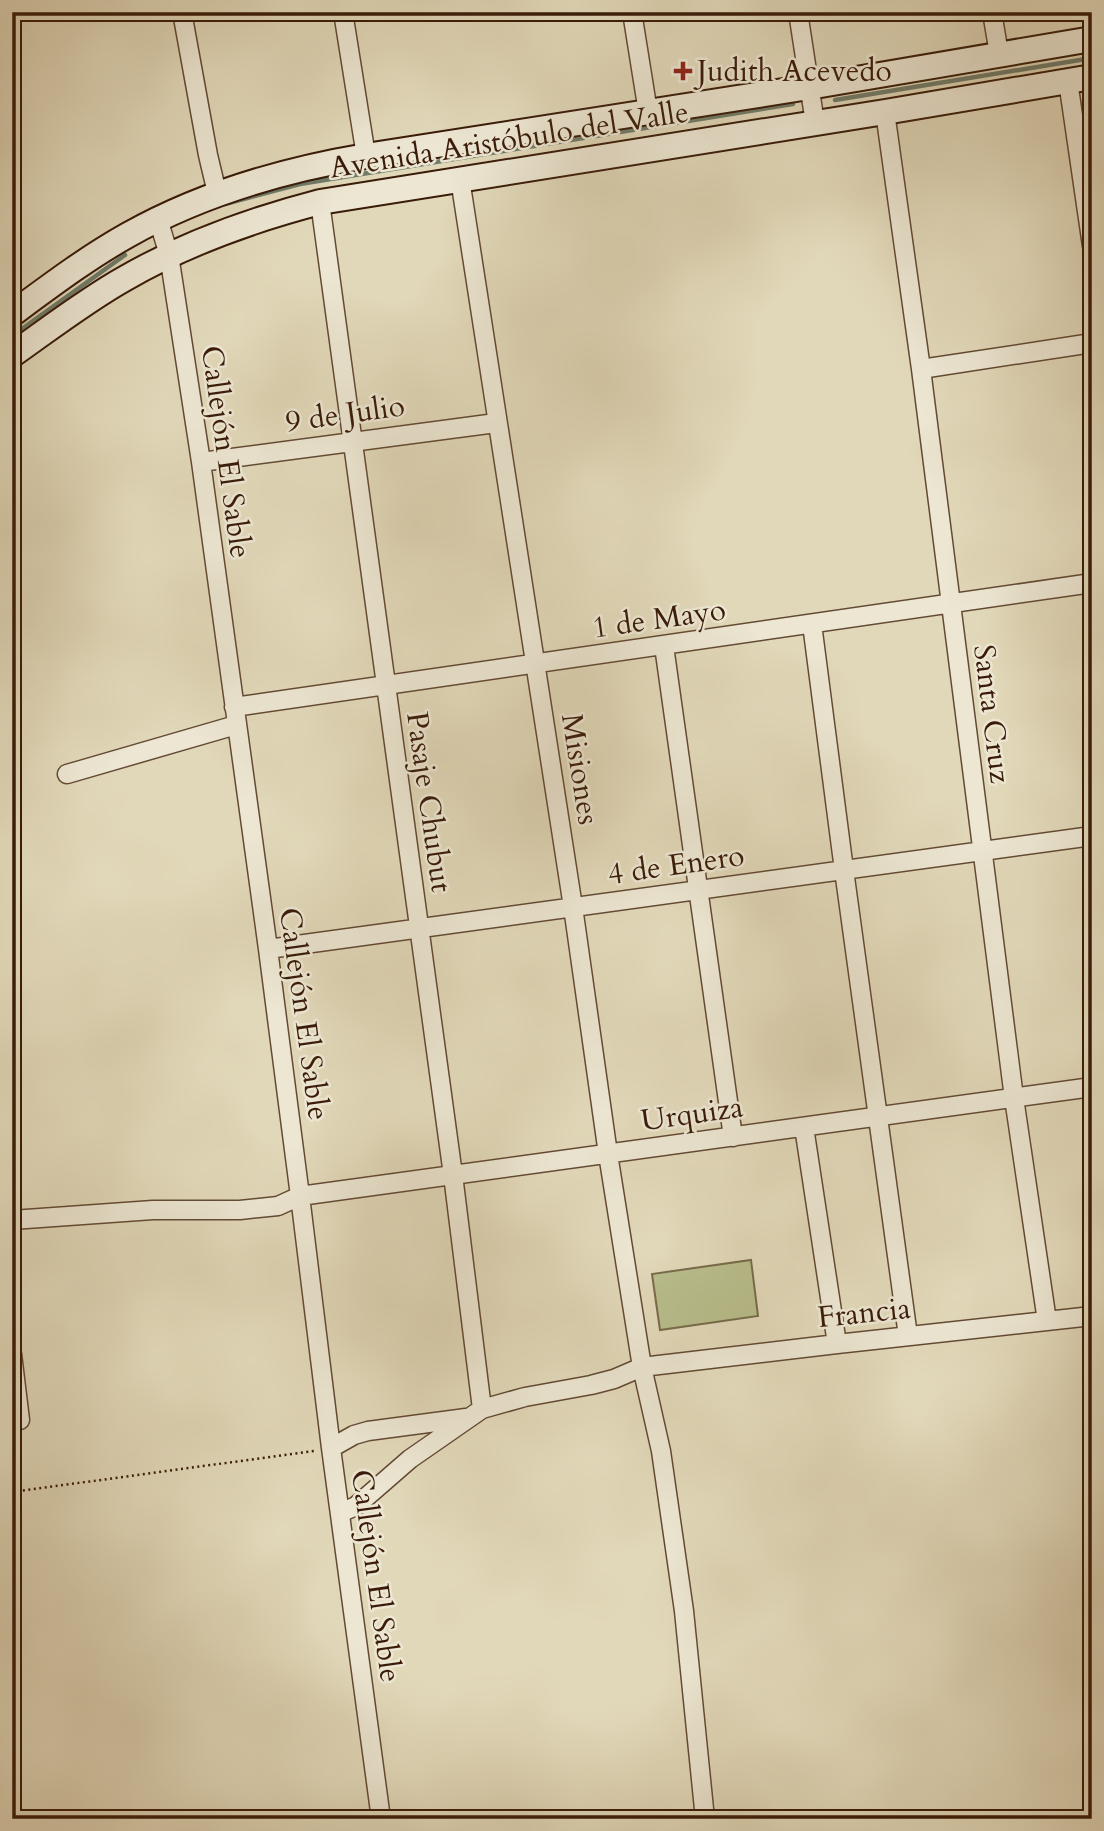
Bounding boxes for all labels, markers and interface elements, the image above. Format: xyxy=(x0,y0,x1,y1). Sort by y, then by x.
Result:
place label: Judith Acevedo xyxy=(693,51,892,92)
marker: Judith Acevedo xyxy=(675,63,691,79)
street label: Avenida Aristóbulo del Valle xyxy=(327,91,691,189)
street label: Callejón El Sable xyxy=(191,343,261,561)
street label: 9 de Julio xyxy=(283,385,407,443)
street label: 1 de Mayo xyxy=(590,589,728,649)
street label: Santa Cruz xyxy=(963,642,1021,786)
street label: Pasaje Chubut xyxy=(396,709,462,895)
street label: Misiones xyxy=(551,710,609,828)
street label: 4 de Enero xyxy=(605,835,747,895)
street label: Callejón El Sable xyxy=(269,905,339,1123)
street label: Urquiza xyxy=(638,1087,746,1141)
street label: Francia xyxy=(816,1288,912,1338)
street label: Callejón El Sable xyxy=(341,1467,411,1685)

